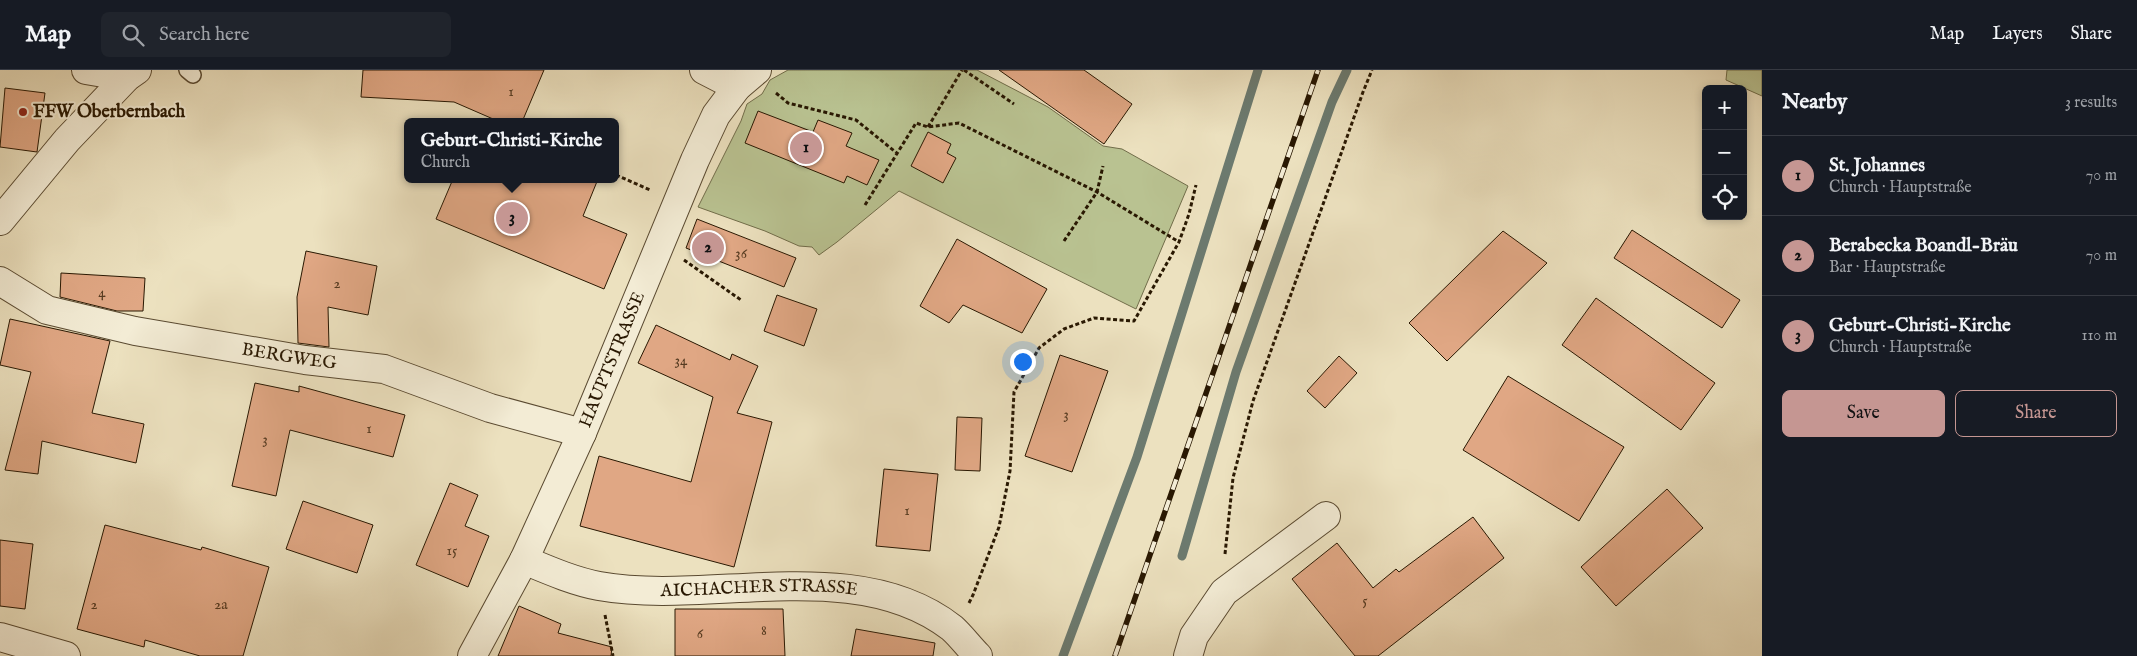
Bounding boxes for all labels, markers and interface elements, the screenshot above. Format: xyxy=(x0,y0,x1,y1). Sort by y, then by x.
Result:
search box xyxy=(101,12,451,57)
text: Map xyxy=(25,19,71,50)
icon: search xyxy=(119,21,147,49)
text: Search here xyxy=(159,23,250,47)
text: Map xyxy=(1930,23,1964,46)
text: Layers xyxy=(1992,23,2043,46)
text: Share xyxy=(2071,23,2112,46)
house number: 1 xyxy=(508,82,514,101)
map controls xyxy=(1702,85,1747,220)
button: + xyxy=(1702,85,1747,130)
text: Nearby xyxy=(1782,89,1847,116)
text: 3 results xyxy=(2065,93,2117,113)
place label: FFW Oberbernbach xyxy=(33,101,186,124)
marker: FFW Oberbernbach xyxy=(17,106,29,118)
popup xyxy=(404,118,619,183)
text: Geburt-Christi-Kirche xyxy=(421,129,602,153)
pin: 1 xyxy=(790,129,822,167)
button: − xyxy=(1702,130,1747,175)
text: Church xyxy=(421,153,470,173)
text: St. Johannes xyxy=(1829,154,1925,178)
text: 1 xyxy=(1795,166,1801,186)
text: 70 m xyxy=(2086,166,2117,186)
button: locate xyxy=(1702,175,1747,220)
text: Church · Hauptstraße xyxy=(1829,178,1972,198)
pin: 3 xyxy=(496,199,528,237)
pin: 2 xyxy=(692,229,724,267)
text: Berabecka Boandl-Bräu xyxy=(1829,234,2018,258)
house number: 36 xyxy=(735,244,748,263)
text: 2 xyxy=(1794,246,1802,266)
text: 70 m xyxy=(2086,246,2117,266)
text: Bar · Hauptstraße xyxy=(1829,258,1946,278)
house number: 2 xyxy=(333,274,341,293)
house number: 4 xyxy=(98,283,106,302)
street label: HAUPTSTRASSE xyxy=(574,288,651,431)
text: Geburt-Christi-Kirche xyxy=(1829,314,2011,338)
text: 3 xyxy=(1795,326,1801,346)
text: 110 m xyxy=(2081,326,2117,346)
street label: BERGWEG xyxy=(240,338,339,375)
text: Church · Hauptstraße xyxy=(1829,338,1972,358)
your location xyxy=(1010,349,1036,375)
house number: 34 xyxy=(675,351,688,370)
button: Save xyxy=(1782,390,1945,437)
button: Share xyxy=(1955,390,2117,437)
house number: 3 xyxy=(1063,405,1069,424)
house number: 1 xyxy=(366,419,372,438)
house number: 3 xyxy=(262,430,268,449)
house number: 1 xyxy=(904,501,910,520)
house number: 15 xyxy=(446,541,458,560)
street label: AICHACHER STRASSE xyxy=(659,575,859,602)
house number: 5 xyxy=(1362,591,1368,610)
house number: 2 xyxy=(90,595,98,614)
house number: 2a xyxy=(214,595,228,614)
house number: 8 xyxy=(761,621,767,640)
house number: 6 xyxy=(697,624,704,643)

